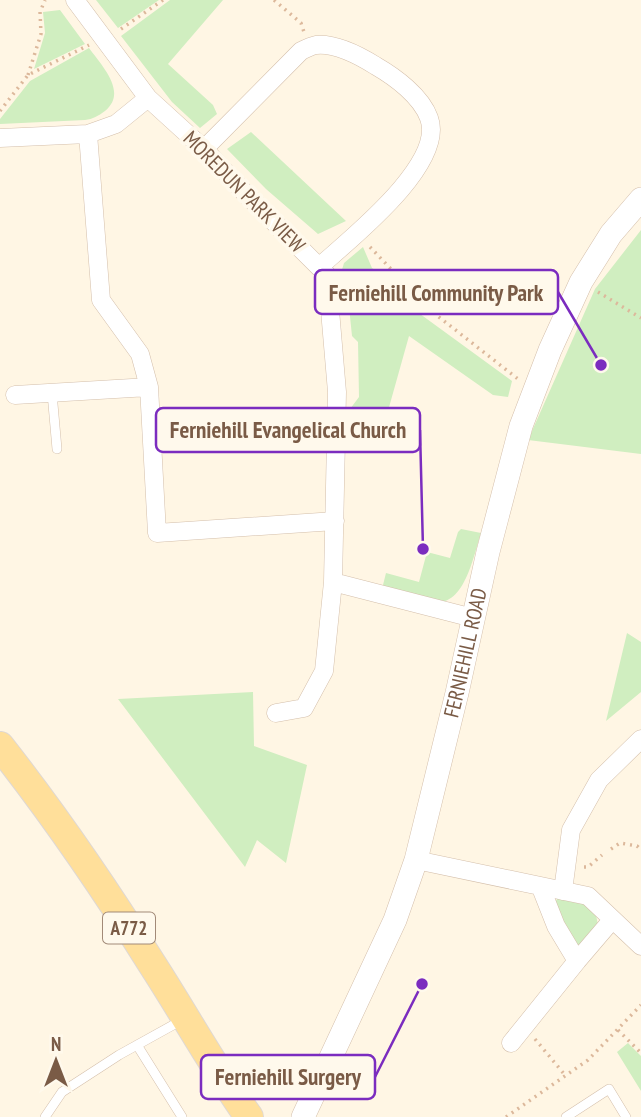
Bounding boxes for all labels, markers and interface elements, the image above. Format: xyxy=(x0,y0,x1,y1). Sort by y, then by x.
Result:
street label: MOREDUN PARK VIEW xyxy=(178,125,311,258)
callout: Ferniehill Community Park xyxy=(315,270,558,314)
text: Ferniehill Community Park xyxy=(329,278,544,307)
callout: Ferniehill Evangelical Church xyxy=(156,408,420,452)
text: Ferniehill Evangelical Church xyxy=(170,415,406,444)
street label: FERNIEHILL ROAD xyxy=(437,585,493,720)
road number: A772 xyxy=(103,912,155,944)
north arrow xyxy=(21,1026,91,1096)
text: N xyxy=(51,1032,61,1056)
callout: Ferniehill Surgery xyxy=(201,1055,375,1099)
text: Ferniehill Surgery xyxy=(215,1062,362,1091)

